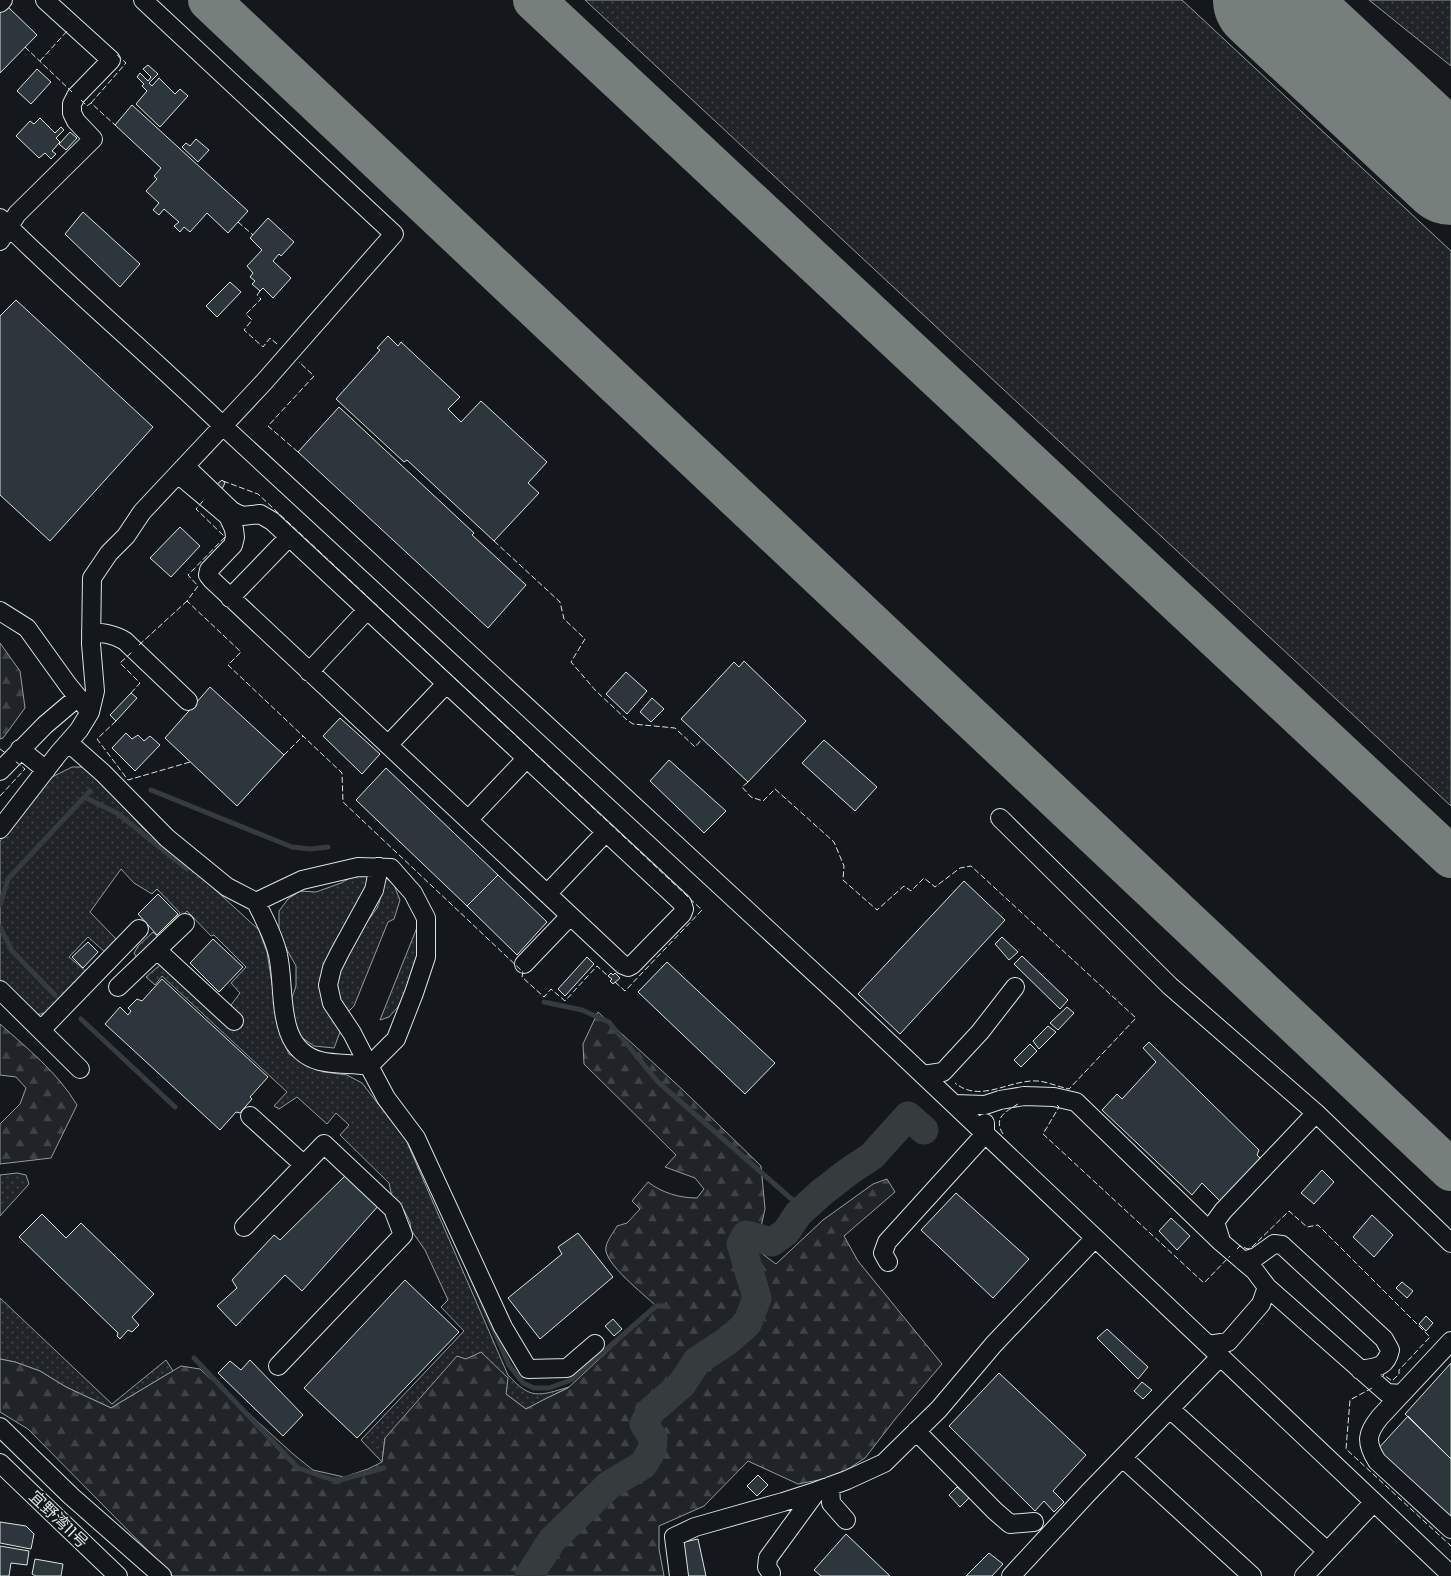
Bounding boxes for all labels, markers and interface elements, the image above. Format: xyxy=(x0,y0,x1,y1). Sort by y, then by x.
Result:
street label: 宜野湾11号 xyxy=(24,1485,93,1553)

